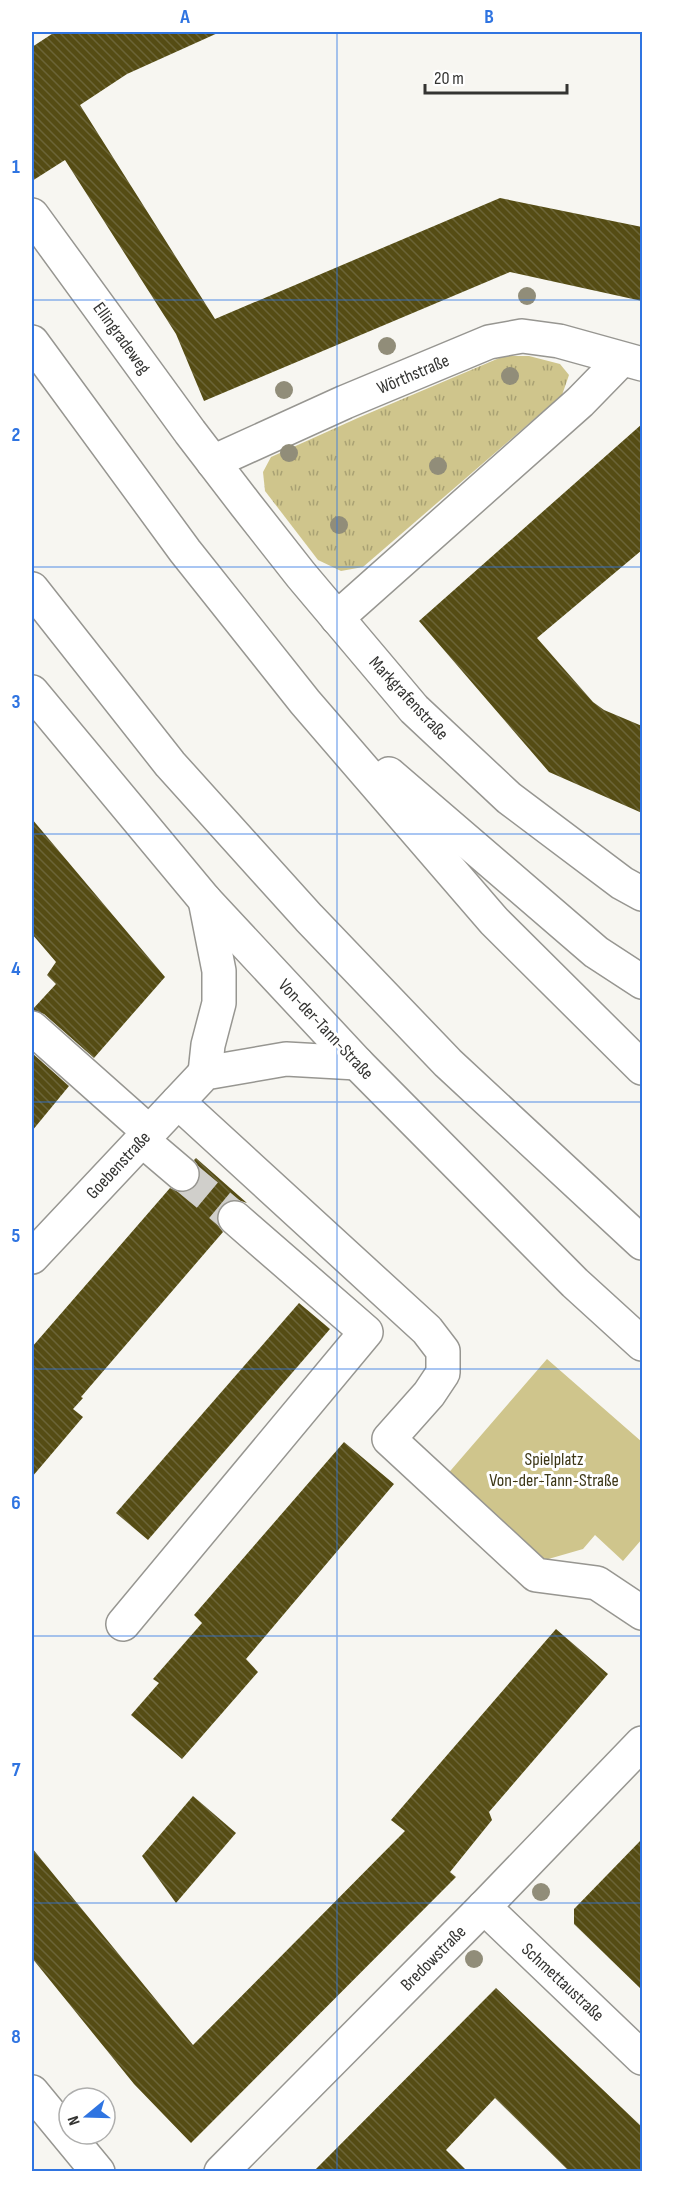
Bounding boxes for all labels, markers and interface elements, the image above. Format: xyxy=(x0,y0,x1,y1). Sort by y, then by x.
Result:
text: A xyxy=(179,5,190,29)
text: B xyxy=(484,5,494,29)
scale bar xyxy=(425,57,568,95)
text: 20 m xyxy=(434,68,464,89)
text: 1 xyxy=(12,155,20,179)
street label: Ellingradeweg xyxy=(89,298,155,378)
street label: Wörthstraße xyxy=(374,350,452,399)
text: 2 xyxy=(12,423,20,447)
street label: Markgrafenstraße xyxy=(365,652,453,744)
text: 3 xyxy=(12,690,21,714)
text: 4 xyxy=(11,957,21,981)
street label: Von-der-Tann-Straße xyxy=(274,975,378,1084)
street label: Goebenstraße xyxy=(82,1127,155,1203)
text: 5 xyxy=(12,1224,21,1248)
park label: Spielplatz Von-der-Tann-Straße xyxy=(489,1449,619,1491)
text: 6 xyxy=(11,1491,21,1515)
text: 7 xyxy=(12,1758,21,1782)
street label: Bredowstraße xyxy=(396,1921,470,1995)
street label: Schmettaustraße xyxy=(517,1939,608,2026)
text: 8 xyxy=(11,2025,21,2049)
north arrow xyxy=(57,2086,117,2146)
text: N xyxy=(64,2113,85,2128)

